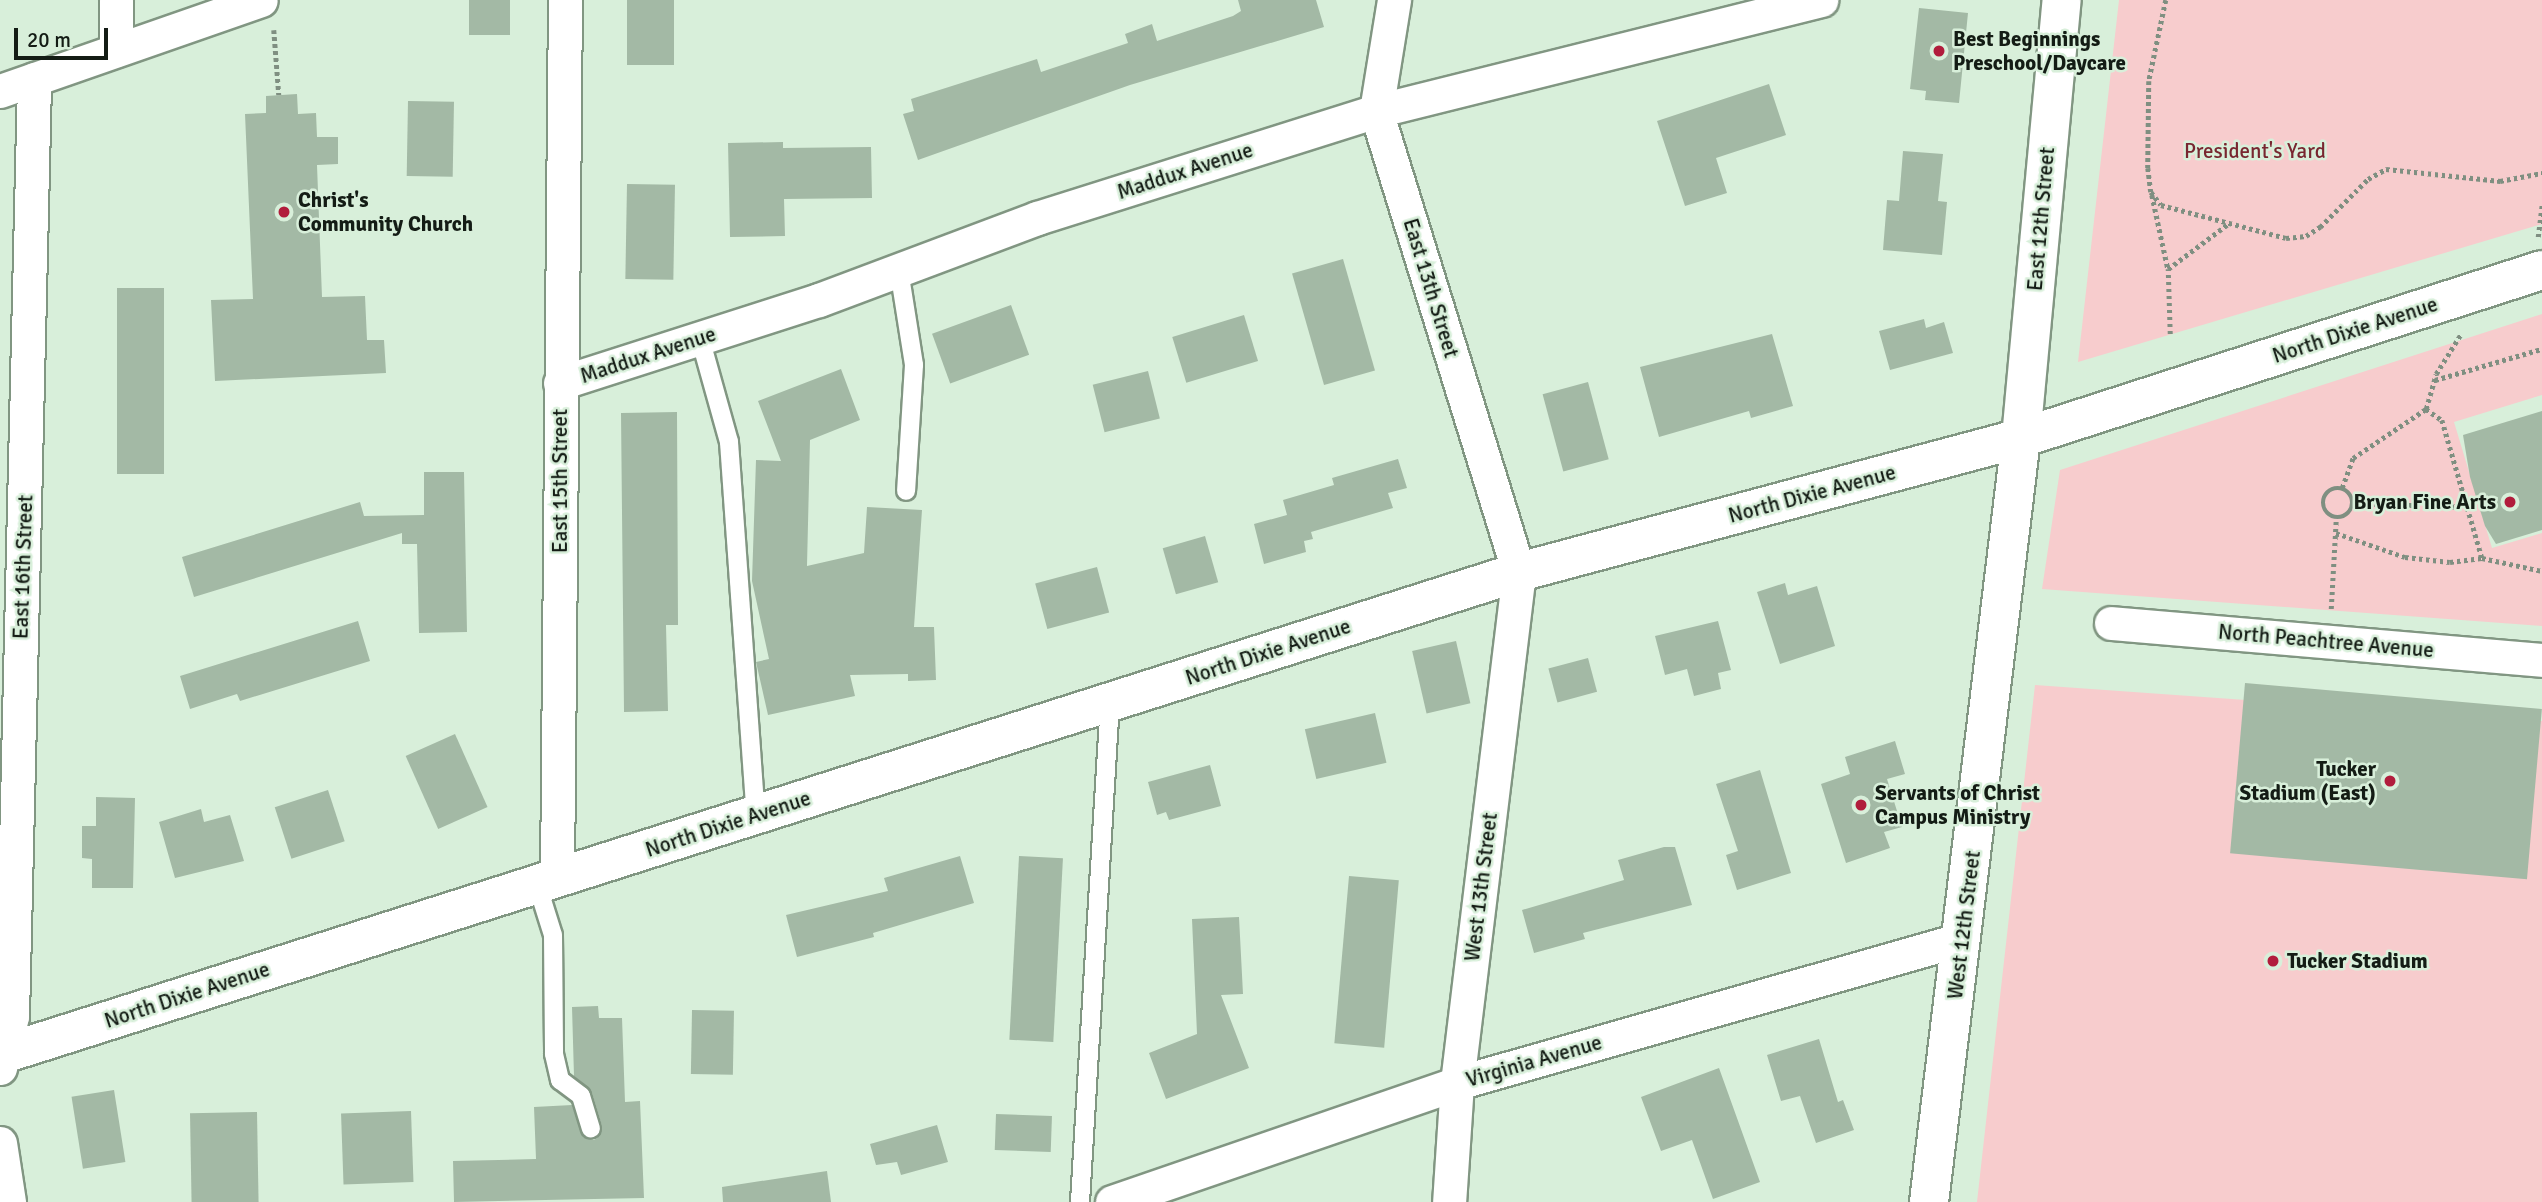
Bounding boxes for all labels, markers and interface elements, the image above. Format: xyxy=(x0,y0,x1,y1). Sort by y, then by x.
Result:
scale bar xyxy=(18,14,112,58)
place label: Best Beginnings Preschool/Daycare xyxy=(1953,26,2126,76)
text: 20 m xyxy=(27,27,71,53)
marker: Best Beginnings Preschool/Daycare xyxy=(1931,43,1947,59)
street label: Maddux Avenue xyxy=(1114,137,1256,205)
park label: President's Yard xyxy=(2184,138,2326,164)
street label: East 12th Street xyxy=(2022,146,2060,292)
place label: Christ's Community Church xyxy=(298,187,473,237)
marker: Christ's Community Church xyxy=(276,204,292,220)
street label: East 13th Street xyxy=(1398,215,1464,361)
street label: North Dixie Avenue xyxy=(2269,291,2441,369)
street label: Maddux Avenue xyxy=(577,321,719,389)
street label: East 15th Street xyxy=(547,409,573,553)
street label: North Dixie Avenue xyxy=(1726,460,1898,528)
place label: Bryan Fine Arts xyxy=(2353,489,2496,515)
street label: East 16th Street xyxy=(8,494,38,640)
marker: Bryan Fine Arts xyxy=(2502,494,2518,510)
street label: North Dixie Avenue xyxy=(1182,613,1354,691)
street label: North Peachtree Avenue xyxy=(2217,619,2435,663)
place label: Tucker Stadium (East) xyxy=(2239,756,2376,806)
marker: Tucker Stadium (East) xyxy=(2382,773,2398,789)
place label: Servants of Christ Campus Ministry xyxy=(1875,780,2040,830)
street label: North Dixie Avenue xyxy=(642,785,814,863)
marker: Servants of Christ Campus Ministry xyxy=(1853,797,1869,813)
street label: West 13th Street xyxy=(1459,811,1503,963)
street label: West 12th Street xyxy=(1942,849,1986,1001)
place label: Tucker Stadium xyxy=(2287,948,2428,974)
marker: Tucker Stadium xyxy=(2265,953,2281,969)
street label: North Dixie Avenue xyxy=(101,956,273,1034)
street label: Virginia Avenue xyxy=(1463,1030,1605,1092)

